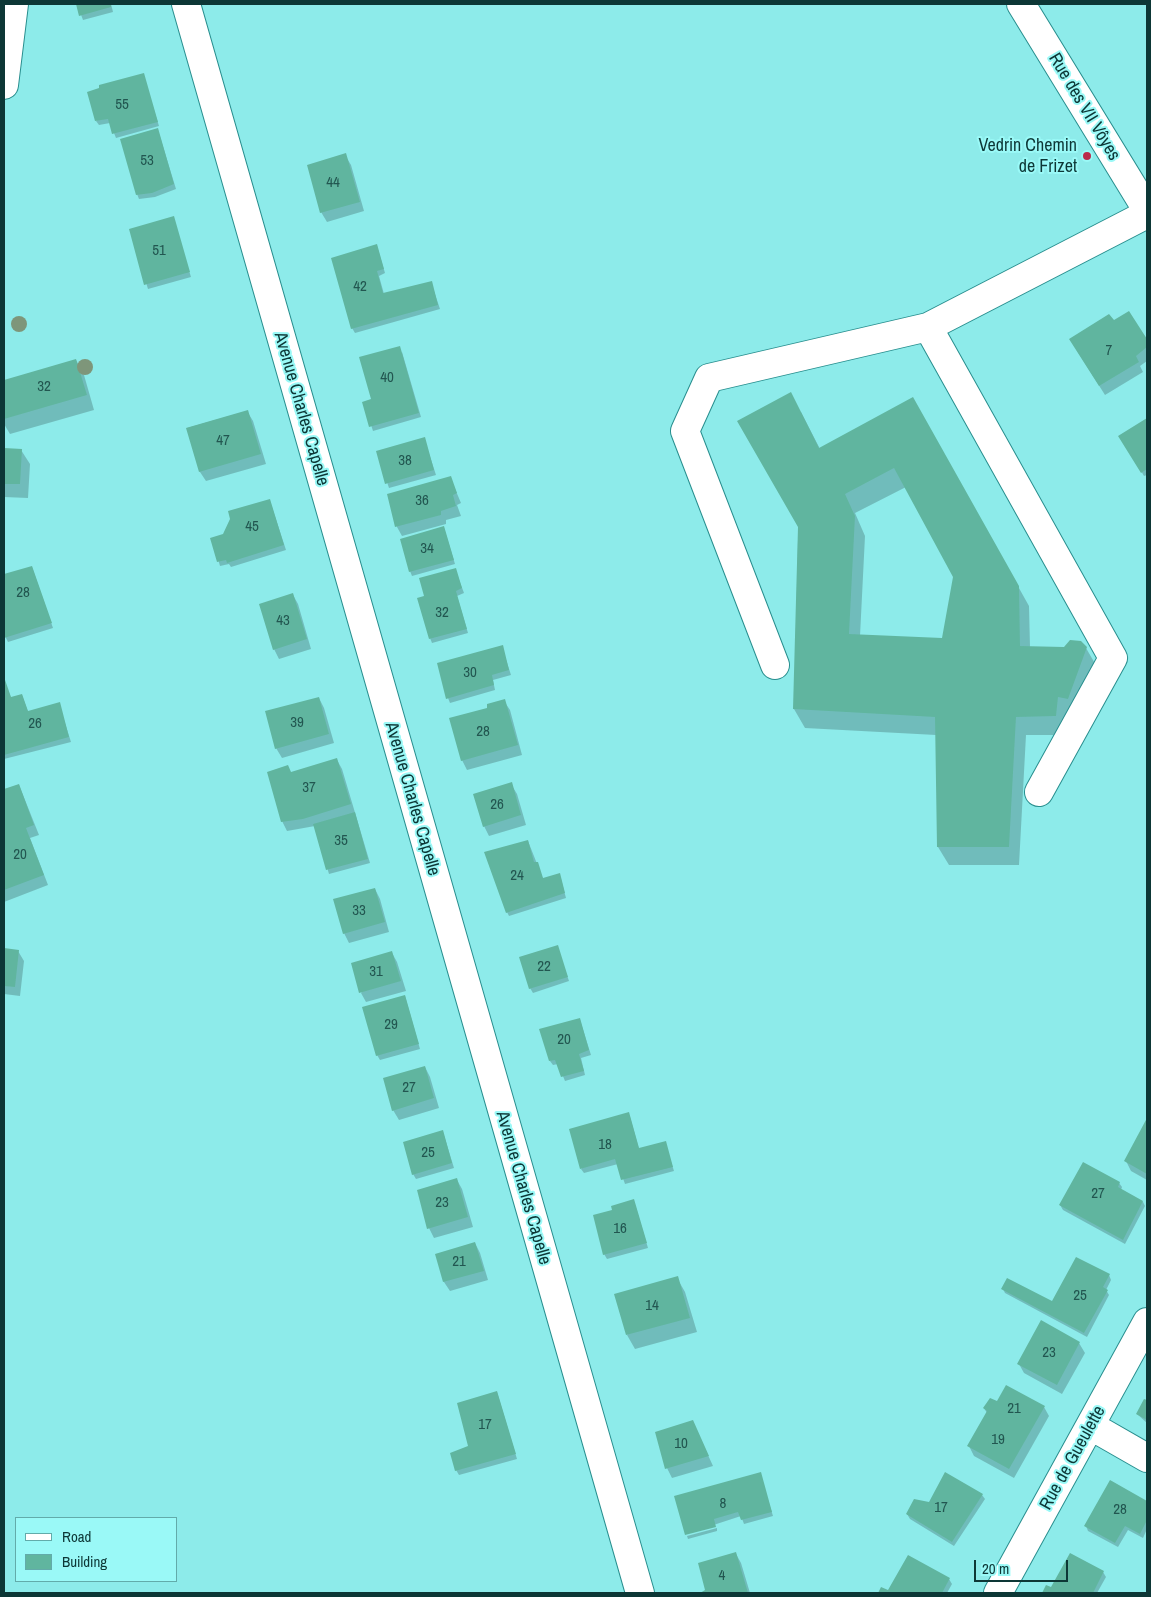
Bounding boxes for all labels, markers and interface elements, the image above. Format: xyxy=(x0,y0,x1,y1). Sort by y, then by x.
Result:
street label: Rue des VII Vôyes xyxy=(1043,49,1125,165)
house number: 55 xyxy=(115,96,129,114)
place label: Vedrin Chemin de Frizet xyxy=(979,135,1077,178)
marker: Vedrin Chemin de Frizet xyxy=(1081,150,1093,162)
house number: 53 xyxy=(140,152,154,170)
house number: 44 xyxy=(326,174,340,192)
house number: 51 xyxy=(152,242,166,260)
house number: 42 xyxy=(353,278,367,296)
street label: Avenue Charles Capelle xyxy=(269,330,333,488)
house number: 7 xyxy=(1106,342,1112,360)
house number: 40 xyxy=(380,369,394,387)
house number: 32 xyxy=(37,378,51,396)
house number: 47 xyxy=(216,432,230,450)
house number: 38 xyxy=(398,452,412,470)
house number: 36 xyxy=(415,492,429,510)
house number: 45 xyxy=(245,518,259,536)
house number: 34 xyxy=(420,540,434,558)
house number: 28 xyxy=(16,584,30,602)
house number: 32 xyxy=(435,604,449,622)
house number: 43 xyxy=(276,612,290,630)
house number: 30 xyxy=(463,664,477,682)
house number: 39 xyxy=(290,714,304,732)
house number: 26 xyxy=(28,715,42,733)
street label: Avenue Charles Capelle xyxy=(380,720,444,878)
house number: 28 xyxy=(476,723,490,741)
house number: 37 xyxy=(302,779,316,797)
house number: 26 xyxy=(490,796,504,814)
house number: 35 xyxy=(334,832,348,850)
house number: 20 xyxy=(13,846,27,864)
house number: 24 xyxy=(510,867,524,885)
house number: 33 xyxy=(352,902,366,920)
house number: 22 xyxy=(537,958,551,976)
house number: 31 xyxy=(369,963,383,981)
house number: 29 xyxy=(384,1016,398,1034)
house number: 20 xyxy=(557,1031,571,1049)
house number: 27 xyxy=(402,1079,416,1097)
street label: Avenue Charles Capelle xyxy=(491,1109,555,1267)
house number: 18 xyxy=(598,1136,612,1154)
house number: 25 xyxy=(421,1144,435,1162)
house number: 27 xyxy=(1091,1185,1105,1203)
house number: 23 xyxy=(435,1194,449,1212)
house number: 16 xyxy=(613,1220,627,1238)
house number: 21 xyxy=(452,1253,466,1271)
house number: 25 xyxy=(1073,1287,1087,1305)
house number: 14 xyxy=(645,1297,659,1315)
house number: 23 xyxy=(1042,1344,1056,1362)
house number: 21 xyxy=(1007,1400,1021,1418)
street label: Rue de Gueulette xyxy=(1036,1402,1110,1514)
house number: 17 xyxy=(478,1416,492,1434)
house number: 19 xyxy=(991,1431,1005,1449)
house number: 10 xyxy=(674,1435,688,1453)
house number: 8 xyxy=(720,1495,726,1513)
house number: 17 xyxy=(934,1499,948,1517)
house number: 28 xyxy=(1113,1501,1127,1519)
legend xyxy=(15,1517,178,1582)
text: Road xyxy=(62,1526,91,1547)
scale bar xyxy=(976,1550,1070,1582)
text: Building xyxy=(62,1551,107,1572)
text: 20 m xyxy=(982,1558,1009,1579)
house number: 4 xyxy=(719,1567,725,1585)

